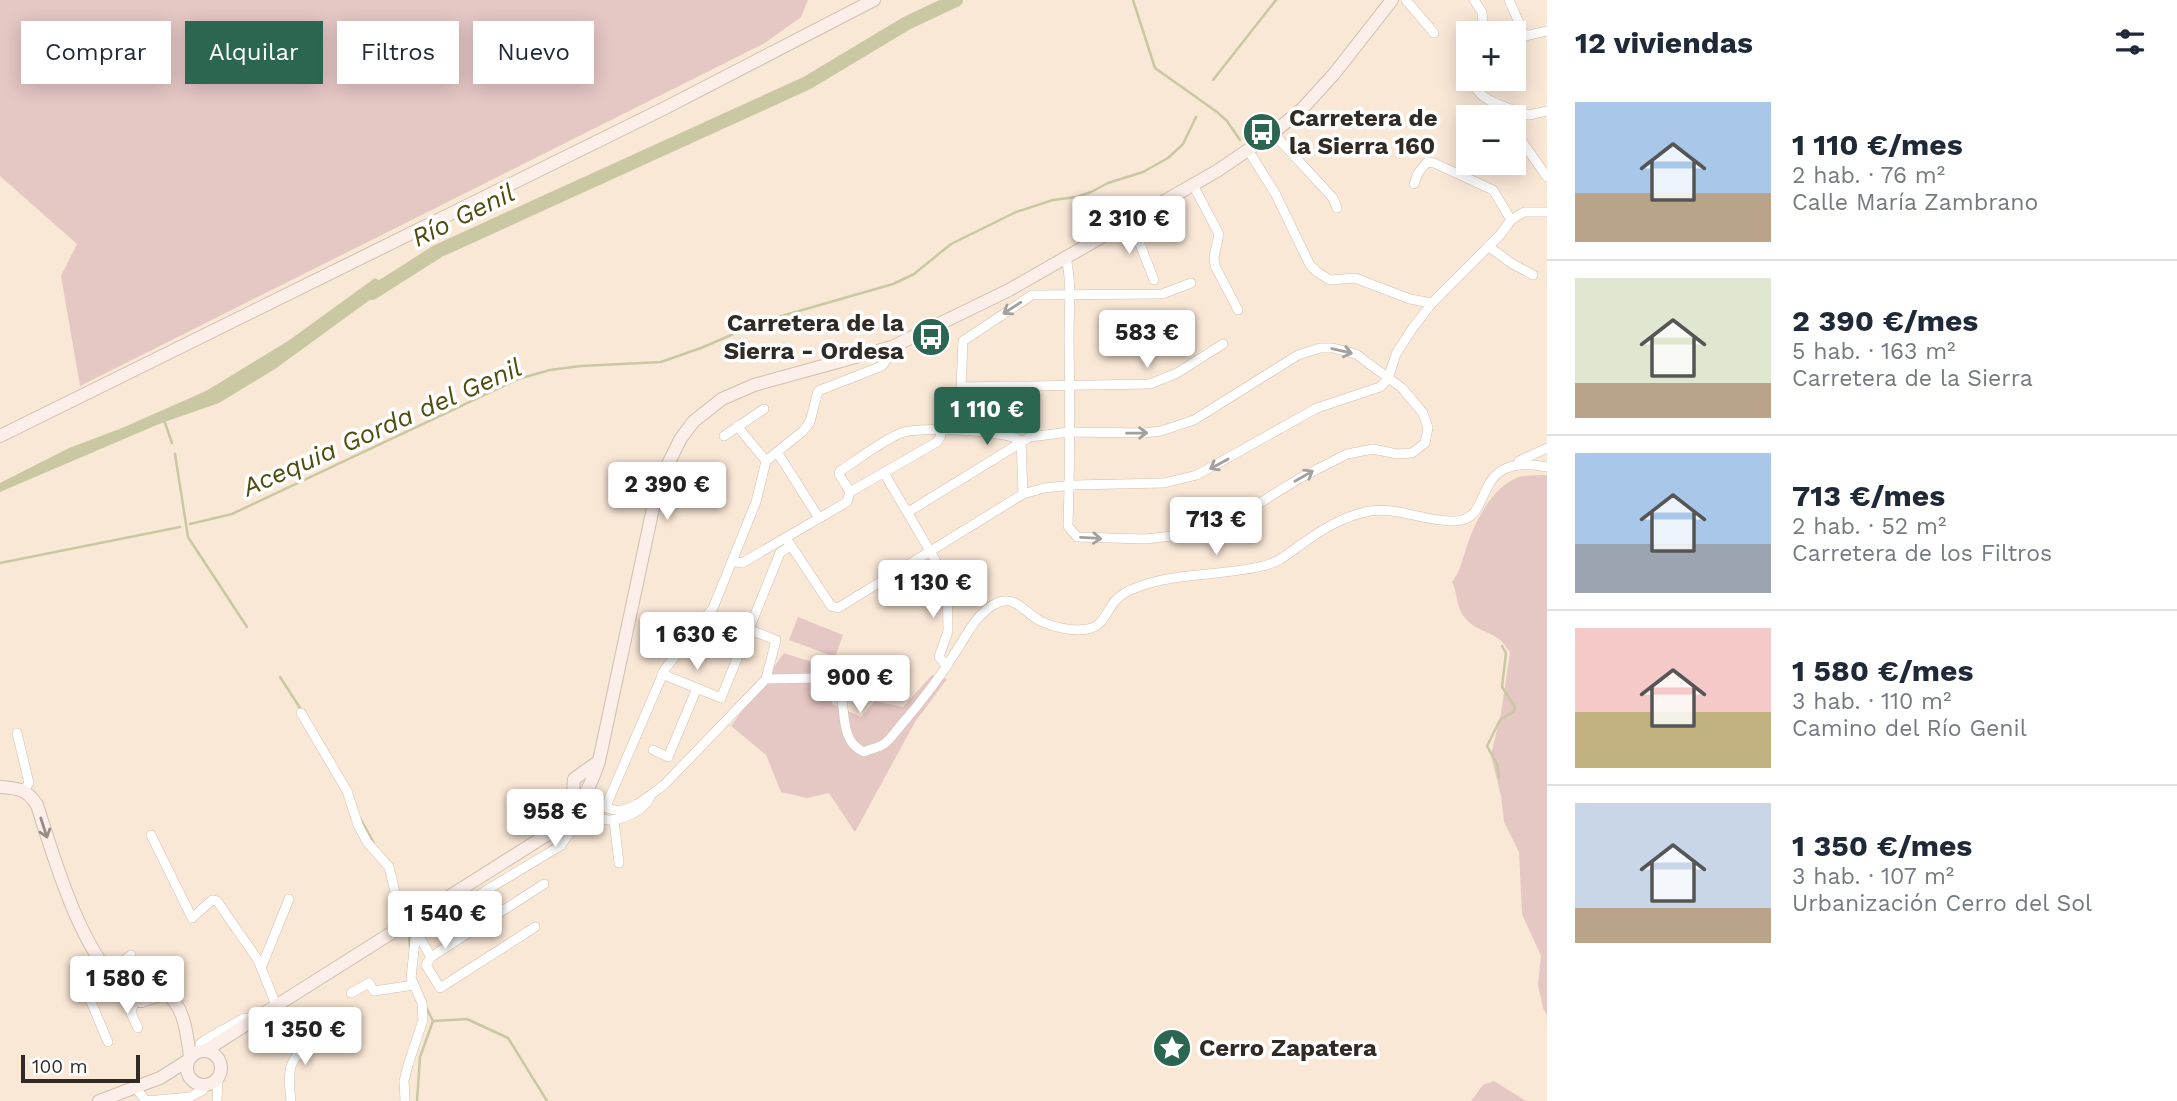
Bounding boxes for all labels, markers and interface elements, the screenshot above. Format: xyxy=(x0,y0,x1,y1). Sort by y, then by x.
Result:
chip: Comprar xyxy=(21,21,171,84)
chip: Alquilar xyxy=(185,21,323,84)
chip: Filtros xyxy=(337,21,459,84)
chip: Nuevo xyxy=(473,21,594,84)
map controls xyxy=(1456,21,1526,175)
button: + xyxy=(1456,21,1526,91)
icon: filters xyxy=(2111,23,2149,61)
text: 12 viviendas xyxy=(1575,25,1753,60)
place label: Carretera de la Sierra 160 xyxy=(1289,104,1438,160)
button: − xyxy=(1456,105,1526,175)
bus stop icon: Carretera de la Sierra 160 xyxy=(1241,111,1283,153)
text: 1 110 €/mes xyxy=(1792,127,1963,162)
icon: home xyxy=(1631,130,1715,214)
text: 2 hab. · 76 m² xyxy=(1792,162,1945,189)
water label: Río Genil xyxy=(407,177,519,253)
text: Calle María Zambrano xyxy=(1792,189,2038,216)
pin: 2 310 € xyxy=(1064,196,1194,256)
text: 2 310 € xyxy=(1088,205,1170,232)
one-way arrow xyxy=(1003,301,1023,315)
text: 2 390 €/mes xyxy=(1792,303,1978,338)
icon: home xyxy=(1631,306,1715,390)
place label: Carretera de la Sierra - Ordesa xyxy=(724,309,904,365)
pin: 583 € xyxy=(1098,310,1196,370)
bus stop icon: Carretera de la Sierra - Ordesa xyxy=(910,316,952,358)
text: 583 € xyxy=(1115,319,1179,346)
text: 5 hab. · 163 m² xyxy=(1792,338,1956,365)
one-way arrow xyxy=(1330,344,1353,358)
water label: Acequia Gorda del Genil xyxy=(237,352,526,503)
text: Carretera de la Sierra xyxy=(1792,365,2033,392)
pin: 1 110 € xyxy=(922,388,1052,447)
text: 1 110 € xyxy=(950,396,1024,423)
one-way arrow xyxy=(1125,426,1148,440)
one-way arrow xyxy=(1210,457,1230,471)
pin: 2 390 € xyxy=(602,462,732,522)
one-way arrow xyxy=(1293,469,1313,483)
text: 2 390 € xyxy=(624,471,710,498)
text: 713 €/mes xyxy=(1792,478,1945,513)
icon: home xyxy=(1631,481,1715,565)
pin: 713 € xyxy=(1167,498,1265,557)
text: 713 € xyxy=(1186,506,1246,533)
text: 2 hab. · 52 m² xyxy=(1792,513,1946,540)
one-way arrow xyxy=(1079,532,1102,545)
text: Carretera de los Filtros xyxy=(1792,540,2052,567)
pin: 1 130 € xyxy=(868,560,998,620)
text: 1 130 € xyxy=(894,569,972,596)
pin: 1 630 € xyxy=(632,612,762,672)
text: 1 630 € xyxy=(656,621,738,648)
text: 1 580 €/mes xyxy=(1792,653,1973,688)
pin: 900 € xyxy=(811,656,909,715)
icon: home xyxy=(1631,656,1715,740)
text: 900 € xyxy=(827,664,893,691)
text: 3 hab. · 110 m² xyxy=(1792,688,1951,715)
text: Camino del Río Genil xyxy=(1792,715,2027,742)
pin: 958 € xyxy=(506,790,604,849)
text: 958 € xyxy=(523,798,587,825)
one-way arrow xyxy=(39,816,52,838)
text: 1 350 €/mes xyxy=(1792,828,1972,863)
icon: home xyxy=(1631,831,1715,915)
text: 3 hab. · 107 m² xyxy=(1792,863,1954,890)
text: Urbanización Cerro del Sol xyxy=(1792,890,2092,917)
pin: 1 540 € xyxy=(380,892,510,951)
text: 1 540 € xyxy=(404,900,486,927)
pin: 1 580 € xyxy=(62,956,192,1016)
text: 1 580 € xyxy=(86,965,168,992)
pin: 1 350 € xyxy=(240,1007,370,1067)
text: 1 350 € xyxy=(264,1016,346,1043)
place icon: Cerro Zapatera xyxy=(1151,1027,1193,1069)
place label: Cerro Zapatera xyxy=(1199,1034,1377,1062)
scale bar xyxy=(21,1052,140,1084)
text: 100 m xyxy=(32,1055,88,1078)

